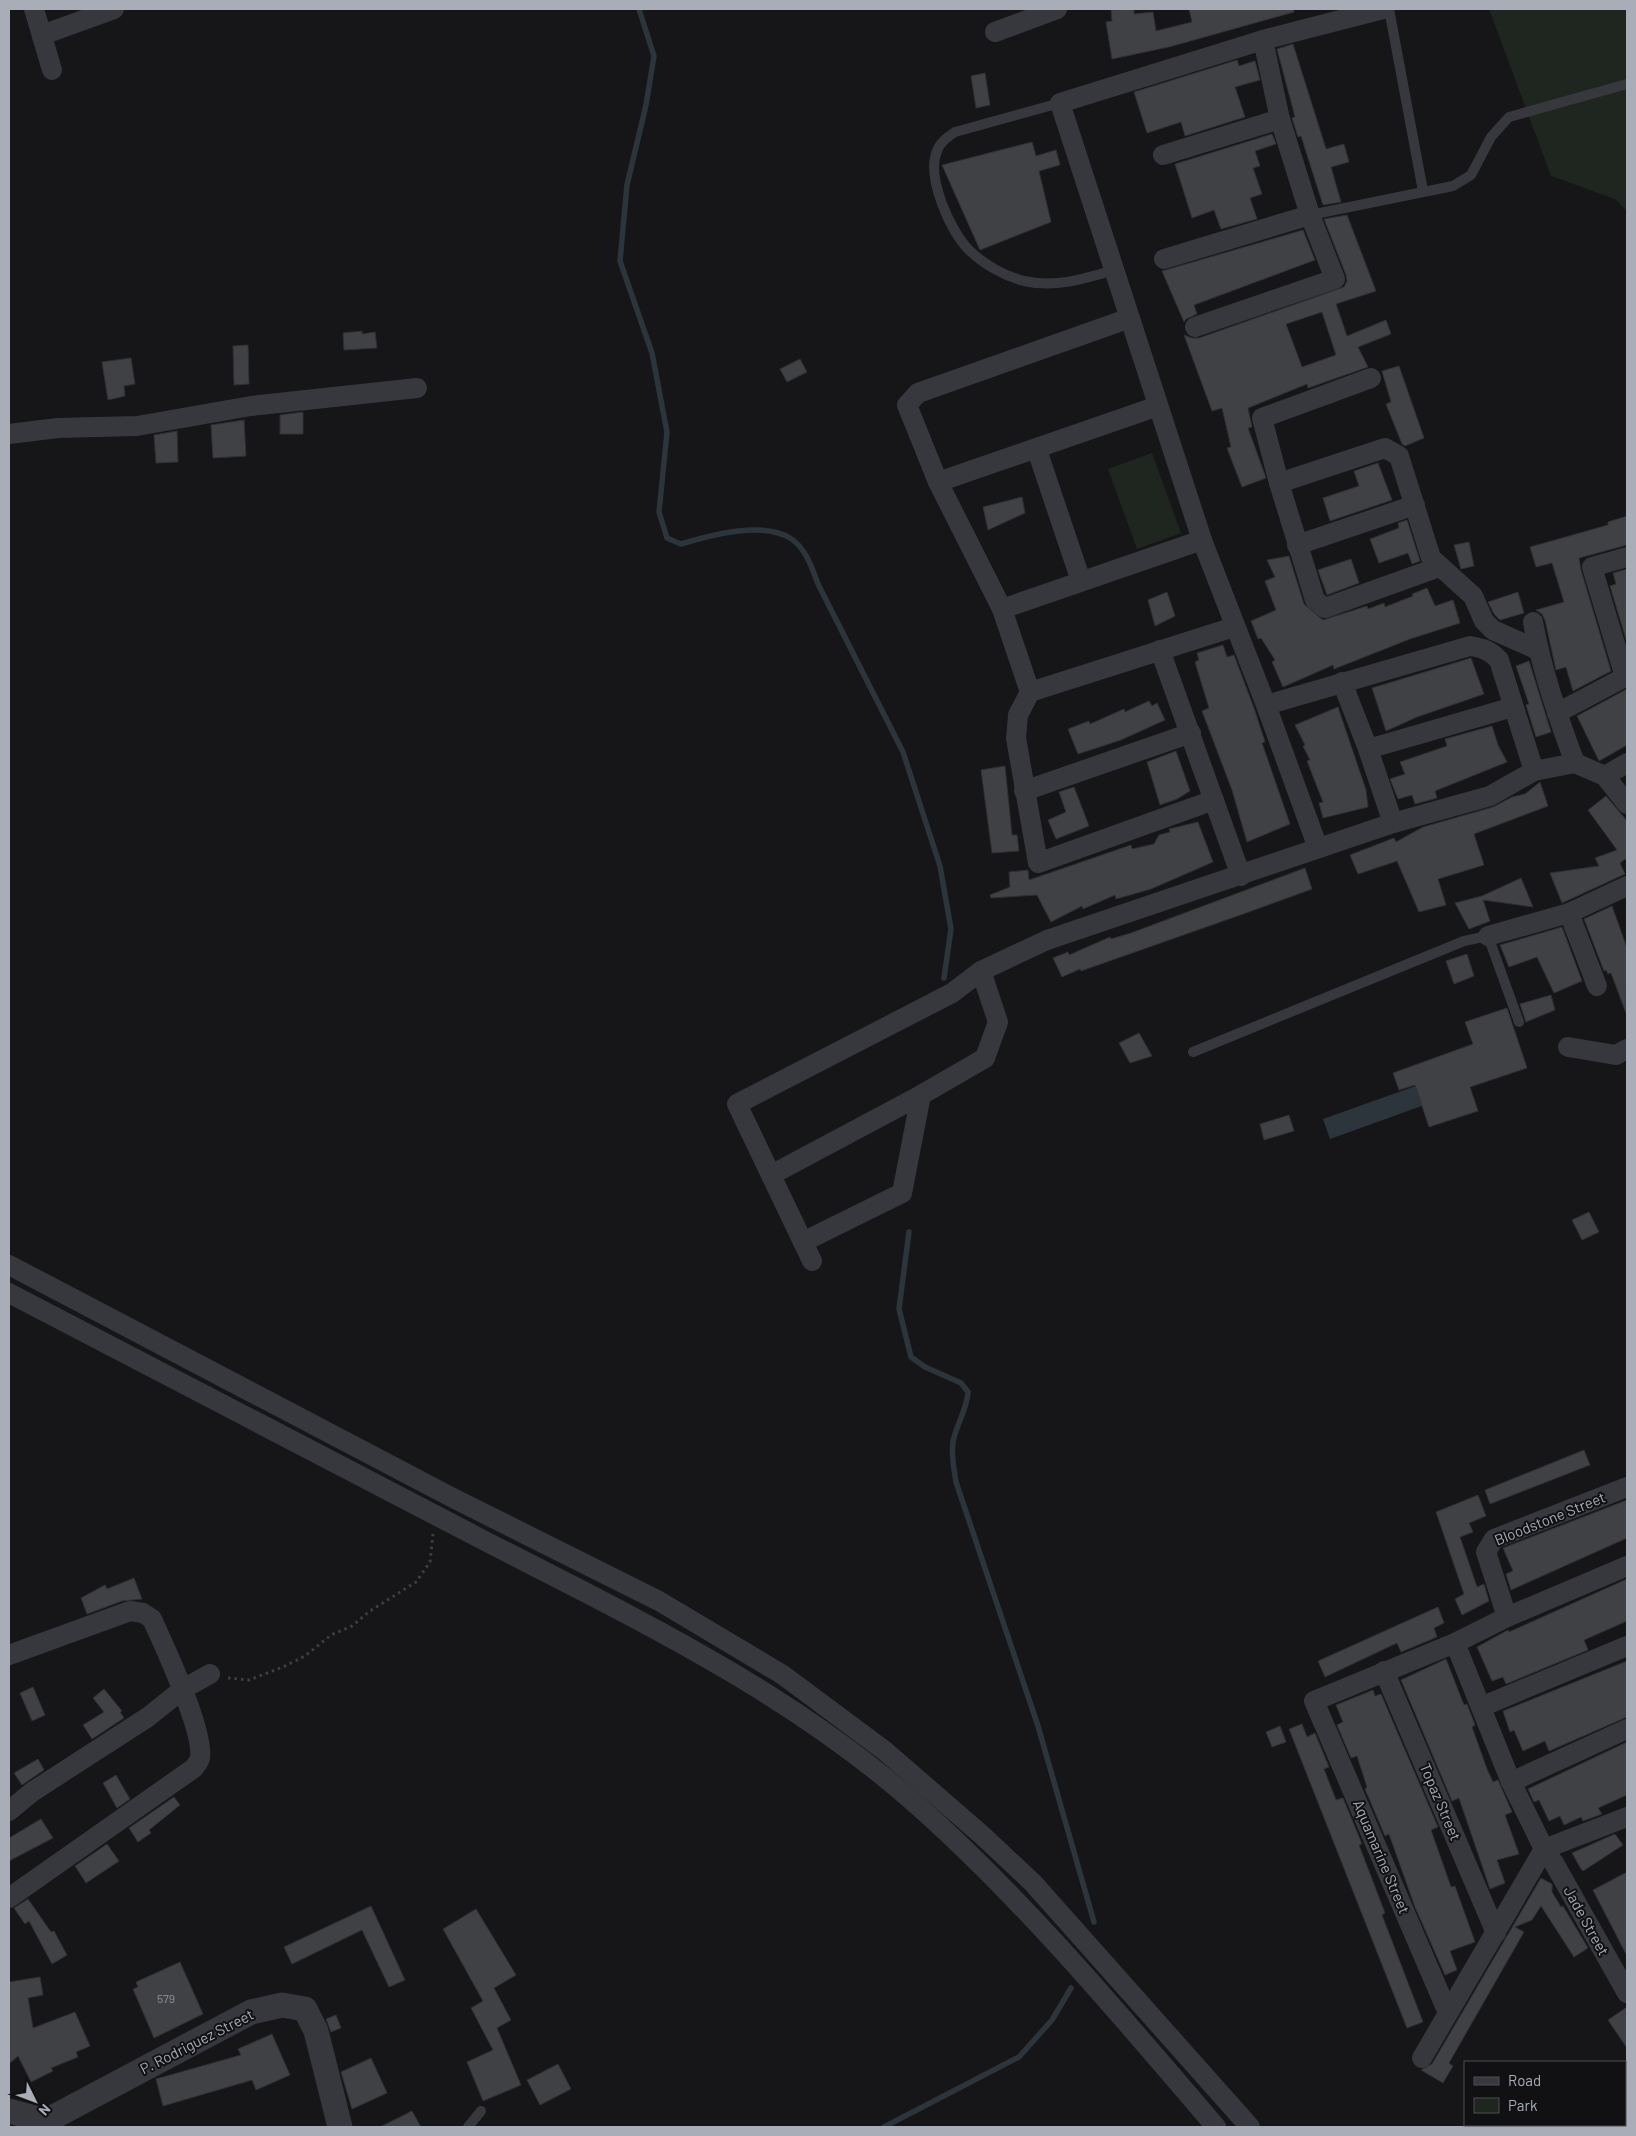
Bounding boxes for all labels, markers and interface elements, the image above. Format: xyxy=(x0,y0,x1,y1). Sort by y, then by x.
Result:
street label: Bloodstone Street xyxy=(1492,1488,1608,1549)
street label: Topaz Street xyxy=(1417,1760,1465,1843)
street label: Aquamarine Street xyxy=(1350,1797,1414,1916)
street label: Jade Street xyxy=(1560,1883,1613,1958)
house number: 579 xyxy=(157,1991,175,2005)
street label: P. Rodriguez Street xyxy=(137,2005,256,2078)
legend xyxy=(1464,2061,1626,2126)
text: Road xyxy=(1508,2071,1541,2089)
north arrow xyxy=(10,2076,60,2126)
text: Park xyxy=(1508,2096,1538,2114)
text: N xyxy=(36,2101,54,2119)

